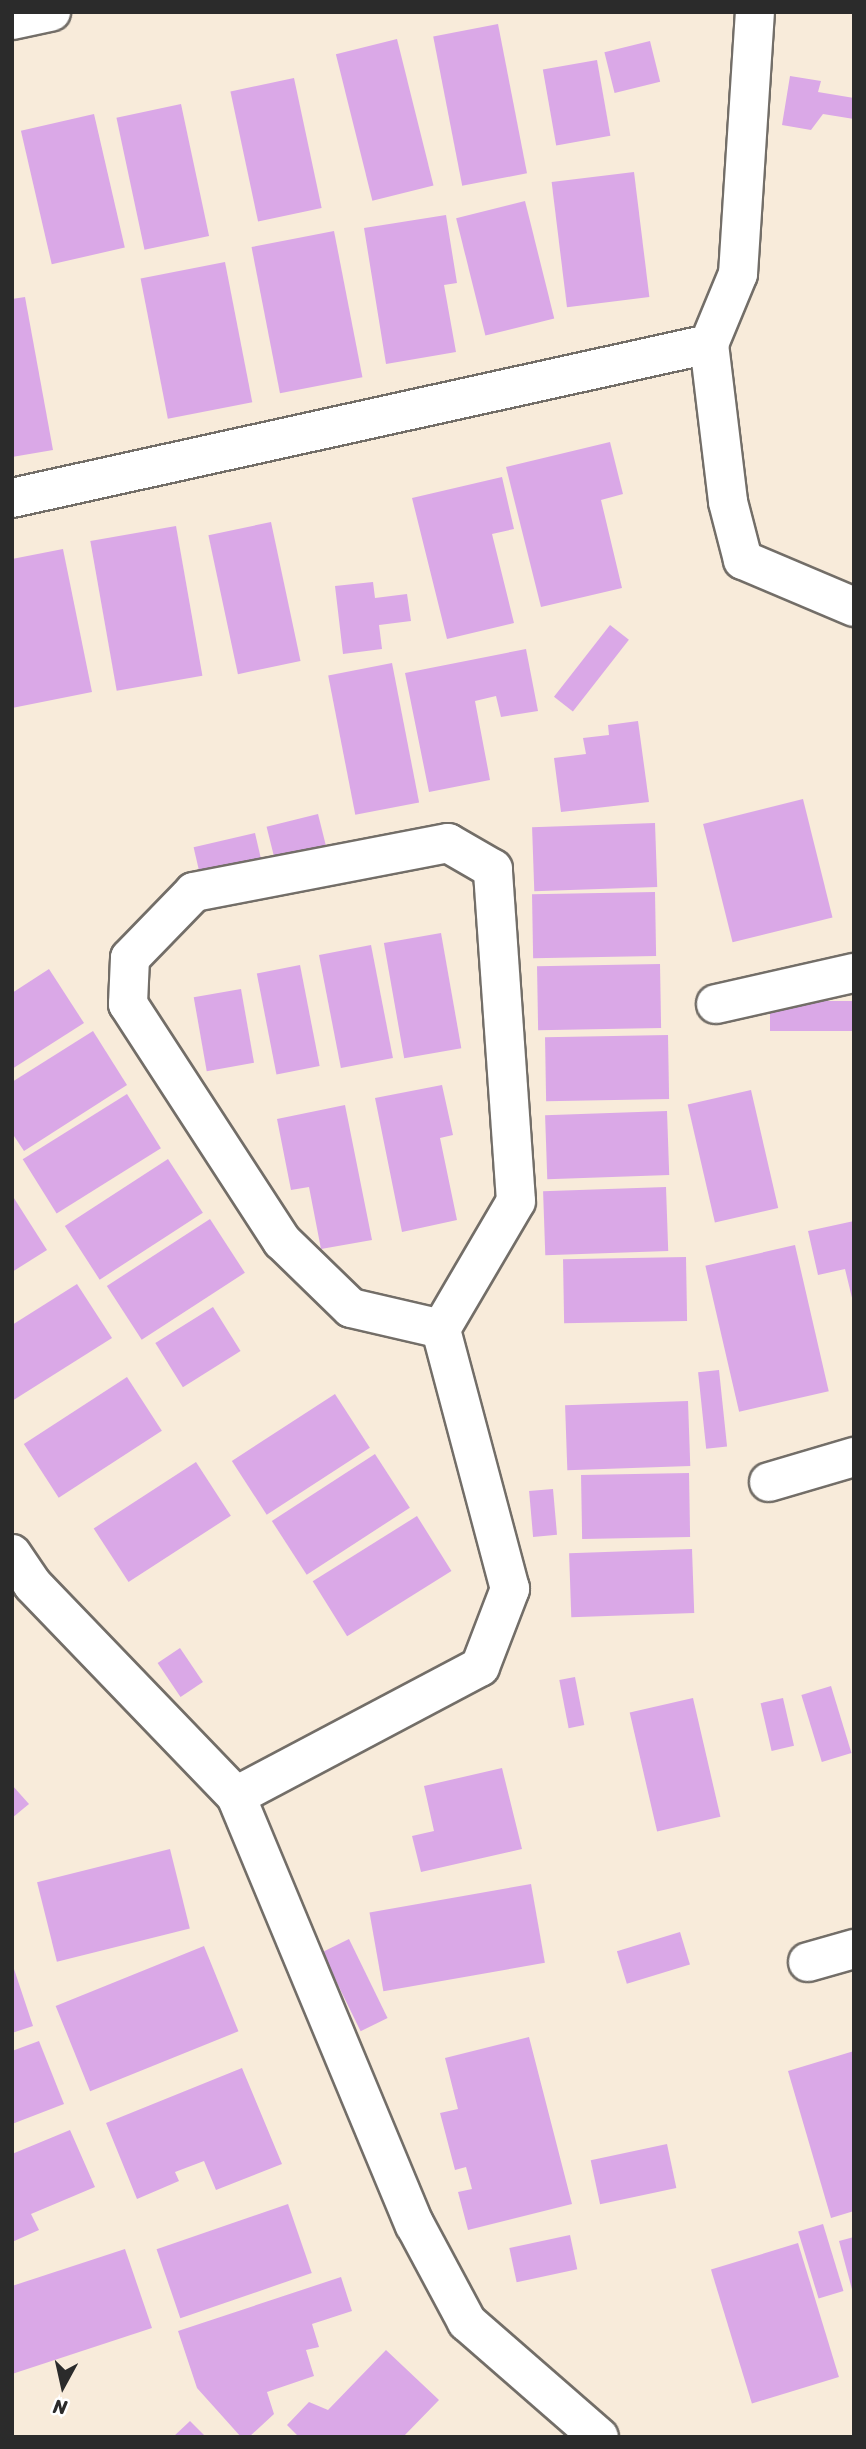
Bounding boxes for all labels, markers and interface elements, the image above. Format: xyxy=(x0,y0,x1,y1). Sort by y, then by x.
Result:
north arrow xyxy=(28,2351,98,2421)
text: N xyxy=(51,2390,69,2425)

